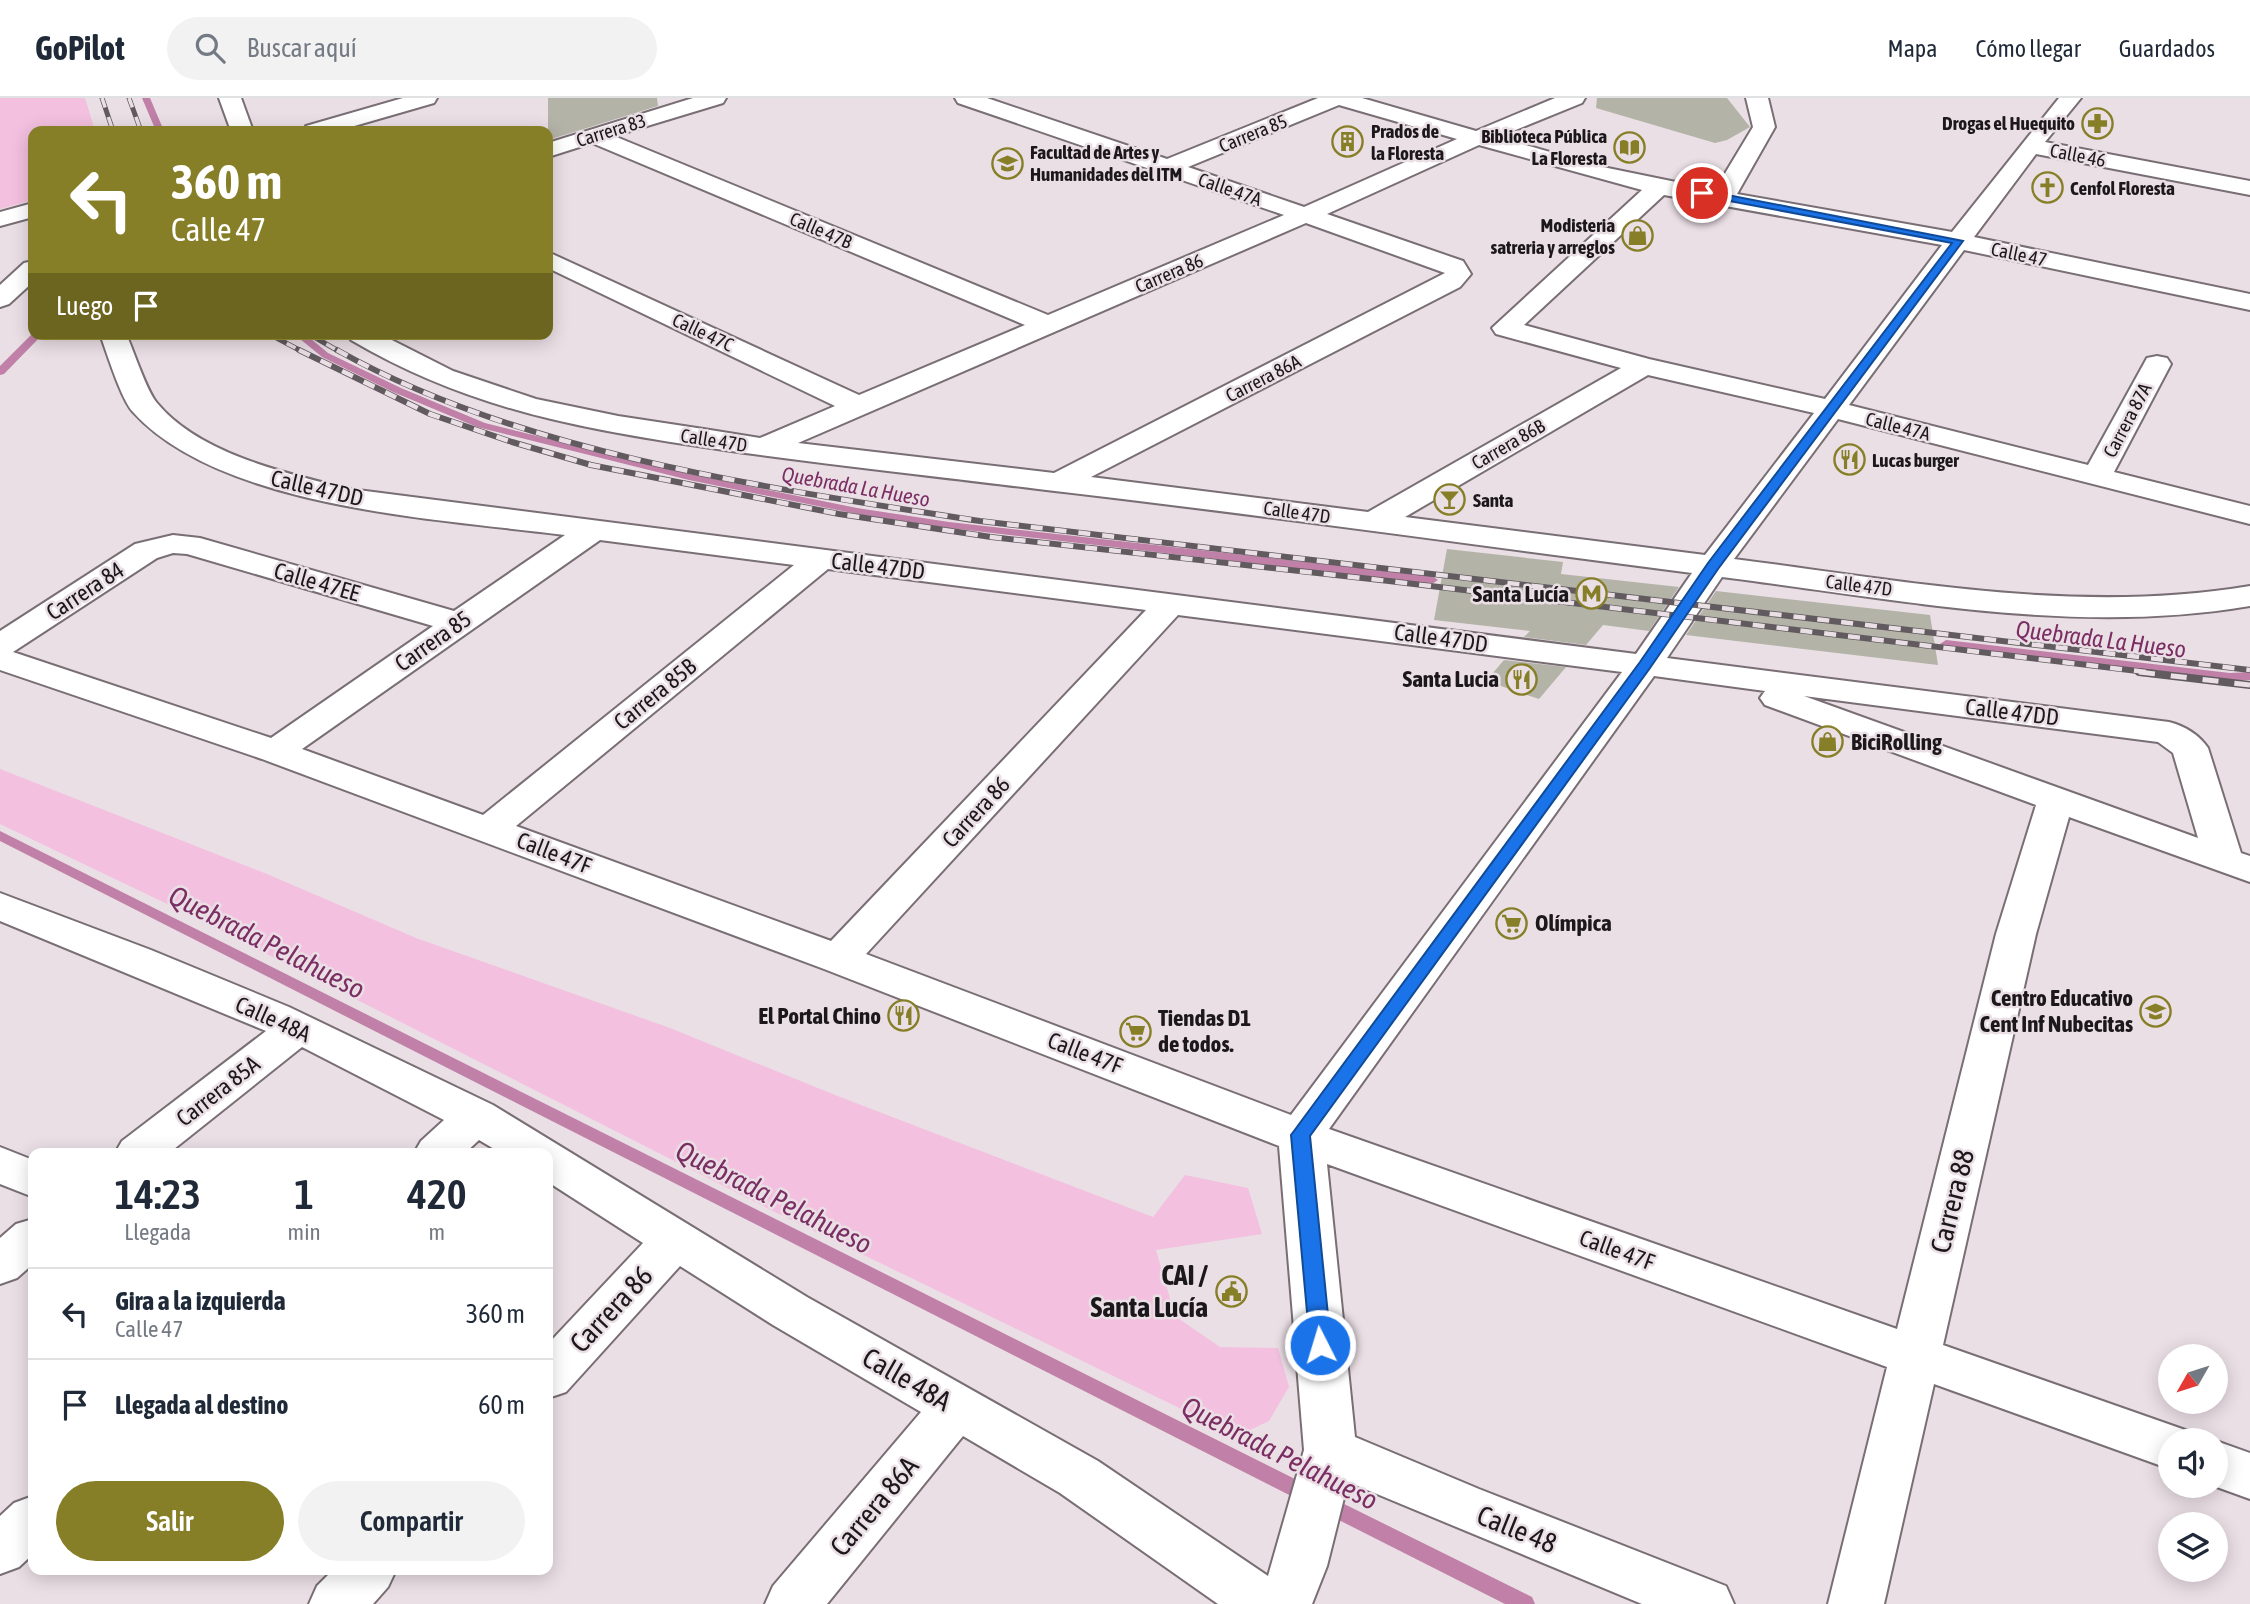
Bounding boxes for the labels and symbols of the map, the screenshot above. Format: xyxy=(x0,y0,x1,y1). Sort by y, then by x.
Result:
pharmacy icon: Drogas el Huequito xyxy=(2081,106,2115,140)
street label: Carrera 83 xyxy=(573,109,649,151)
street label: Carrera 85 xyxy=(1216,109,1290,157)
place label: Drogas el Huequito xyxy=(1942,112,2075,134)
place label: Prados de la Floresta xyxy=(1371,120,1444,164)
building icon: Prados de la Floresta xyxy=(1331,125,1365,159)
place label: Biblioteca Pública La Floresta xyxy=(1481,125,1607,169)
library icon: Biblioteca Pública La Floresta xyxy=(1613,130,1647,164)
street label: Calle 46 xyxy=(2048,139,2108,171)
place label: Facultad de Artes y Humanidades del ITM xyxy=(1030,141,1182,185)
school or university icon: Facultad de Artes y Humanidades del ITM xyxy=(990,146,1024,180)
pin xyxy=(1672,163,1732,223)
street label: Calle 47A xyxy=(1195,168,1265,210)
church icon: Cenfol Floresta xyxy=(2030,171,2064,205)
place label: Cenfol Floresta xyxy=(2070,177,2175,199)
street label: Calle 47B xyxy=(787,207,855,253)
place label: Modisteria satreria y arreglos xyxy=(1491,214,1615,258)
shop icon: Modisteria satreria y arreglos xyxy=(1621,219,1655,253)
street label: Calle 47 xyxy=(1989,237,2049,271)
street label: Carrera 86 xyxy=(1132,249,1206,297)
street label: Calle 47C xyxy=(669,308,737,356)
street label: Carrera 86A xyxy=(1222,349,1305,406)
street label: Carrera 87A xyxy=(2098,378,2156,461)
street label: Calle 47A xyxy=(1863,407,1933,445)
street label: Carrera 86B xyxy=(1468,414,1548,474)
street label: Calle 47D xyxy=(679,424,749,456)
restaurant icon: Lucas burger xyxy=(1832,443,1866,477)
place label: Lucas burger xyxy=(1872,449,1959,471)
water label: Quebrada La Hueso xyxy=(780,461,932,511)
street label: Calle 47DD xyxy=(268,465,366,511)
bar icon: Santa xyxy=(1433,483,1467,517)
place label: Santa xyxy=(1473,489,1514,511)
street label: Calle 47D xyxy=(1262,496,1332,528)
street label: Calle 47DD xyxy=(830,547,926,585)
street label: Carrera 84 xyxy=(41,556,129,626)
street label: Calle 47EE xyxy=(271,557,363,607)
street label: Calle 47D xyxy=(1824,570,1894,600)
metro station icon: Santa Lucía xyxy=(1575,577,1609,611)
place label: Santa Lucía xyxy=(1473,581,1569,607)
street label: Carrera 85 xyxy=(390,605,476,677)
water label: Quebrada La Hueso xyxy=(2014,615,2188,663)
street label: Calle 47DD xyxy=(1393,619,1489,657)
street label: Carrera 85B xyxy=(609,653,701,735)
restaurant icon: Santa Lucia xyxy=(1505,662,1539,696)
place label: Santa Lucia xyxy=(1403,666,1499,692)
street label: Calle 47DD xyxy=(1964,693,2060,731)
shop icon: BiciRolling xyxy=(1811,725,1845,759)
place label: BiciRolling xyxy=(1851,729,1942,755)
street label: Carrera 86 xyxy=(937,771,1015,853)
street label: Calle 47F xyxy=(513,827,596,879)
water label: Quebrada Pelahueso xyxy=(164,879,370,1005)
supermarket icon: Olímpica xyxy=(1495,906,1529,940)
place label: Olímpica xyxy=(1535,910,1612,936)
place label: Centro Educativo Cent Inf Nubecitas xyxy=(1980,985,2133,1037)
street label: Calle 48A xyxy=(231,991,315,1047)
school or university icon: Centro Educativo Cent Inf Nubecitas xyxy=(2139,994,2173,1028)
restaurant icon: El Portal Chino xyxy=(887,999,921,1033)
place label: El Portal Chino xyxy=(758,1003,881,1029)
place label: Tiendas D1 de todos. xyxy=(1158,1005,1251,1057)
supermarket icon: Tiendas D1 de todos. xyxy=(1118,1014,1152,1048)
street label: Calle 47F xyxy=(1044,1027,1127,1079)
street label: Carrera 85A xyxy=(171,1050,265,1131)
water label: Quebrada Pelahueso xyxy=(671,1134,877,1260)
street label: Carrera 88 xyxy=(1924,1146,1980,1256)
street label: Calle 47F xyxy=(1576,1225,1659,1276)
street label: Carrera 86 xyxy=(563,1259,659,1359)
place label: CAI / Santa Lucía xyxy=(1091,1259,1209,1323)
public building icon: CAI / Santa Lucía xyxy=(1214,1274,1248,1308)
position arrow xyxy=(1283,1308,1357,1382)
street label: Calle 48A xyxy=(857,1341,957,1417)
north arrow xyxy=(2158,1344,2228,1414)
water label: Quebrada Pelahueso xyxy=(1177,1390,1383,1516)
street label: Carrera 86A xyxy=(823,1450,925,1562)
street label: Calle 48 xyxy=(1472,1499,1562,1559)

